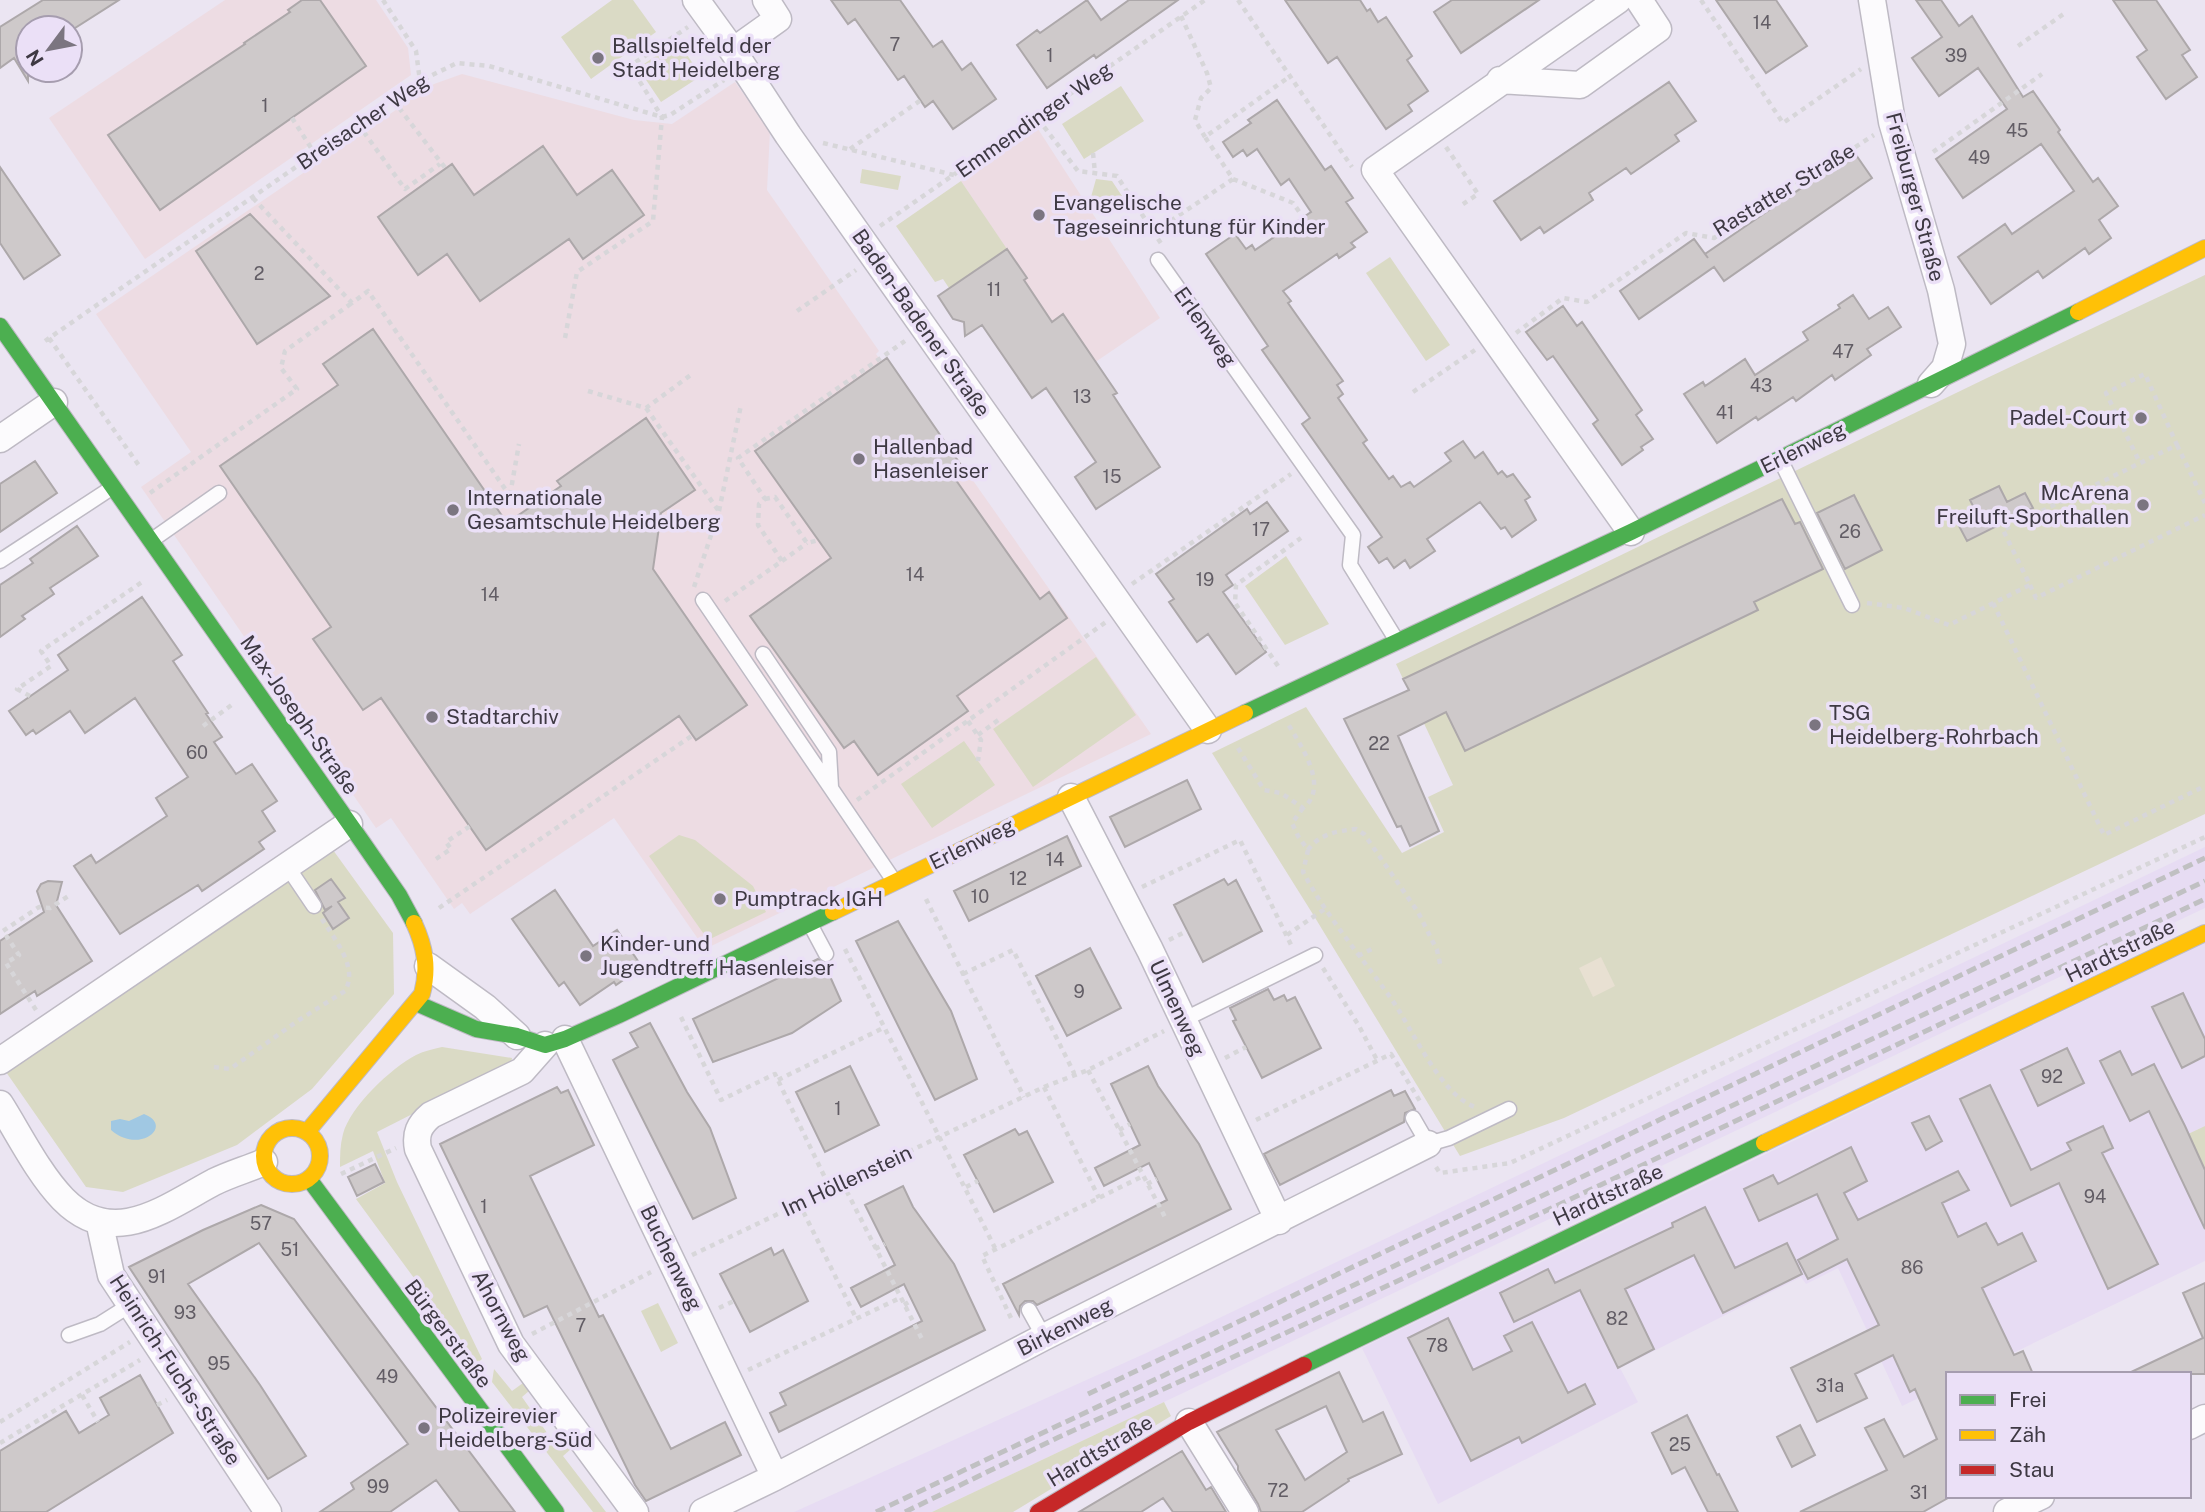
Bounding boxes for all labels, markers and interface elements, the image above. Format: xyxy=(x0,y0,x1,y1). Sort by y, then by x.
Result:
house number: 14 xyxy=(1753,12,1771,33)
north arrow xyxy=(14,14,84,84)
place label: Ballspielfeld der Stadt Heidelberg xyxy=(612,33,780,82)
house number: 7 xyxy=(890,34,900,55)
house number: 1 xyxy=(1046,45,1054,66)
house number: 39 xyxy=(1945,45,1967,66)
text: N xyxy=(21,46,48,70)
marker: Ballspielfeld der Stadt Heidelberg xyxy=(590,50,606,66)
street label: Emmendinger Weg xyxy=(951,56,1117,183)
street label: Breisacher Weg xyxy=(292,68,433,175)
house number: 1 xyxy=(261,95,269,116)
street label: Freiburger Straße xyxy=(1881,110,1950,284)
house number: 45 xyxy=(2006,120,2028,141)
street label: Rastatter Straße xyxy=(1708,137,1859,242)
house number: 49 xyxy=(1968,147,1990,168)
place label: Evangelische Tageseinrichtung für Kinder xyxy=(1053,190,1326,239)
marker: Evangelische Tageseinrichtung für Kinder xyxy=(1031,207,1047,223)
street label: Baden-Badener Straße xyxy=(847,224,996,421)
house number: 2 xyxy=(254,263,264,284)
house number: 11 xyxy=(987,279,1001,300)
street label: Erlenweg xyxy=(1169,282,1242,371)
house number: 47 xyxy=(1832,341,1854,362)
house number: 43 xyxy=(1750,375,1772,396)
house number: 13 xyxy=(1073,386,1091,407)
house number: 41 xyxy=(1716,402,1734,423)
place label: Padel-Court xyxy=(2009,405,2127,430)
marker: Padel-Court xyxy=(2133,410,2149,426)
street label: Erlenweg xyxy=(1756,416,1849,479)
place label: Hallenbad Hasenleiser xyxy=(873,434,989,483)
marker: Hallenbad Hasenleiser xyxy=(851,451,867,467)
house number: 15 xyxy=(1103,466,1121,487)
place label: McArena Freiluft-Sporthallen xyxy=(1936,480,2129,529)
place label: Internationale Gesamtschule Heidelberg xyxy=(467,485,720,534)
marker: McArena Freiluft-Sporthallen xyxy=(2135,497,2151,513)
marker: Internationale Gesamtschule Heidelberg xyxy=(445,502,461,518)
house number: 17 xyxy=(1252,519,1270,540)
house number: 26 xyxy=(1839,521,1861,542)
house number: 14 xyxy=(906,564,924,585)
house number: 19 xyxy=(1196,569,1214,590)
house number: 14 xyxy=(481,584,499,605)
street label: Max-Joseph-Straße xyxy=(235,630,364,799)
place label: TSG Heidelberg-Rohrbach xyxy=(1829,700,2039,749)
place label: Stadtarchiv xyxy=(446,704,559,729)
marker: Stadtarchiv xyxy=(424,709,440,725)
marker: TSG Heidelberg-Rohrbach xyxy=(1807,717,1823,733)
house number: 22 xyxy=(1368,733,1390,754)
house number: 60 xyxy=(186,742,208,763)
street label: Erlenweg xyxy=(925,812,1018,875)
house number: 14 xyxy=(1046,849,1064,870)
house number: 12 xyxy=(1009,868,1027,889)
place label: Pumptrack IGH xyxy=(734,886,883,911)
house number: 10 xyxy=(971,886,989,907)
marker: Pumptrack IGH xyxy=(712,891,728,907)
street label: Hardtstraße xyxy=(2061,913,2179,988)
place label: Kinder- und Jugendtreff Hasenleiser xyxy=(600,931,834,980)
marker: Kinder- und Jugendtreff Hasenleiser xyxy=(578,948,594,964)
street label: Ulmenweg xyxy=(1144,955,1211,1060)
house number: 9 xyxy=(1073,981,1085,1002)
house number: 92 xyxy=(2041,1066,2063,1087)
house number: 1 xyxy=(834,1098,842,1119)
street label: Im Höllenstein xyxy=(778,1140,916,1222)
street label: Hardtstraße xyxy=(1549,1158,1667,1231)
house number: 94 xyxy=(2084,1186,2106,1207)
house number: 1 xyxy=(480,1196,488,1217)
street label: Buchenweg xyxy=(635,1201,708,1315)
house number: 57 xyxy=(250,1213,272,1234)
house number: 51 xyxy=(281,1239,299,1260)
house number: 86 xyxy=(1901,1257,1923,1278)
house number: 91 xyxy=(148,1266,166,1287)
street label: Ahornweg xyxy=(467,1266,536,1366)
street label: Heinrich-Fuchs-Straße xyxy=(104,1270,246,1470)
street label: Bürgerstraße xyxy=(400,1275,497,1393)
street label: Birkenweg xyxy=(1013,1292,1117,1361)
house number: 93 xyxy=(174,1302,196,1323)
house number: 82 xyxy=(1606,1308,1628,1329)
house number: 7 xyxy=(576,1315,586,1336)
house number: 78 xyxy=(1426,1335,1448,1356)
house number: 95 xyxy=(208,1353,230,1374)
house number: 49 xyxy=(376,1366,398,1387)
legend xyxy=(1946,1372,2191,1498)
house number: 31a xyxy=(1816,1375,1844,1396)
text: Frei xyxy=(2009,1387,2047,1412)
place label: Polizeirevier Heidelberg-Süd xyxy=(438,1403,593,1452)
street label: Hardtstraße xyxy=(1042,1409,1157,1492)
marker: Polizeirevier Heidelberg-Süd xyxy=(416,1420,432,1436)
text: Zäh xyxy=(2009,1422,2046,1447)
house number: 25 xyxy=(1669,1434,1691,1455)
text: Stau xyxy=(2009,1457,2055,1482)
house number: 99 xyxy=(367,1476,389,1497)
house number: 72 xyxy=(1267,1480,1289,1501)
house number: 31 xyxy=(1910,1482,1928,1503)

